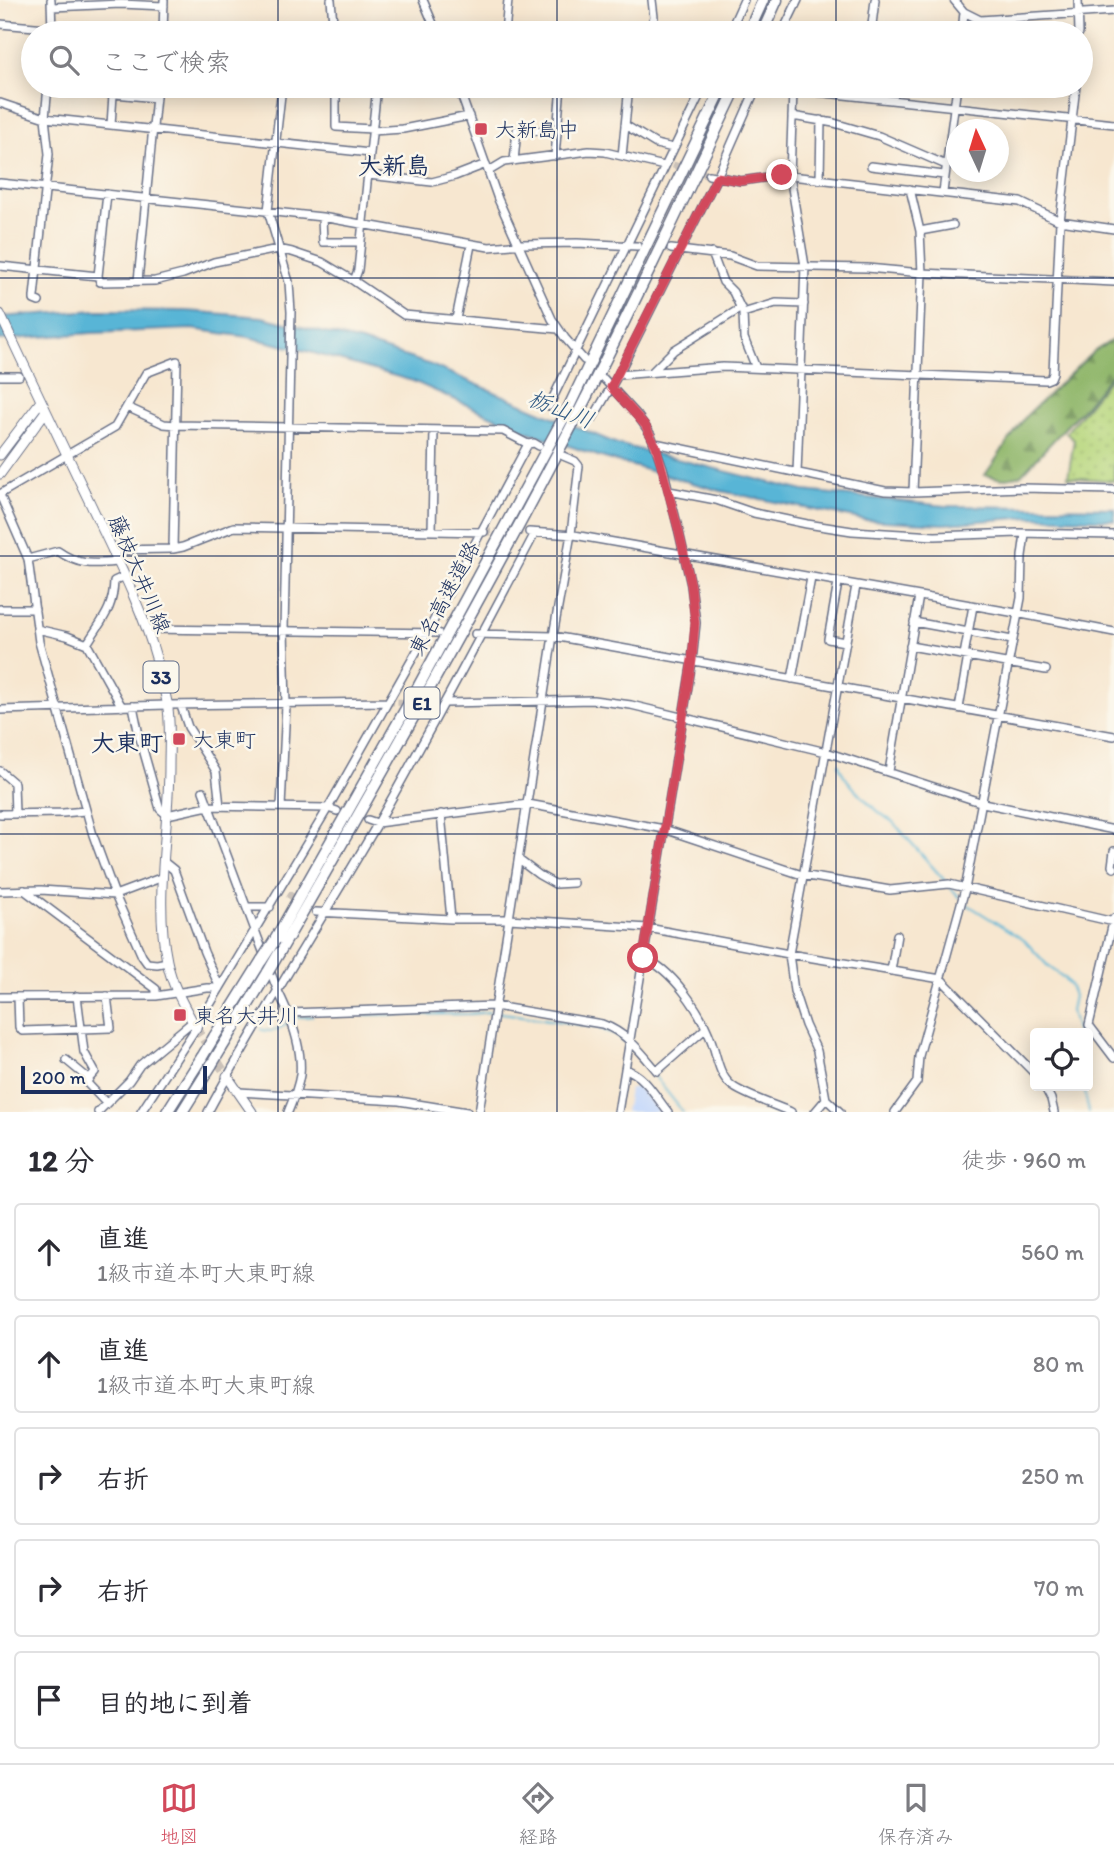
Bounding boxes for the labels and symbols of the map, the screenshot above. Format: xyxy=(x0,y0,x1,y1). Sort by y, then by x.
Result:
place label: 大新島中 xyxy=(495,117,579,142)
north arrow xyxy=(946,119,1009,182)
marker: 大新島中 xyxy=(473,121,489,137)
district label: 大新島 xyxy=(358,151,430,180)
route end xyxy=(766,159,797,190)
water label: 栃山川 xyxy=(524,384,598,434)
street label: 藤枝大井川線 xyxy=(104,511,176,637)
street label: 東名高速道路 xyxy=(403,537,485,659)
road number: 33 xyxy=(144,662,178,692)
road number: E1 xyxy=(404,688,440,718)
place label: 大東町 xyxy=(193,727,256,752)
district label: 大東町 xyxy=(91,728,163,757)
marker: 大東町 xyxy=(171,731,187,747)
route start xyxy=(627,942,658,973)
place label: 東名大井川 xyxy=(194,1003,299,1028)
marker: 東名大井川 xyxy=(172,1007,188,1023)
scale bar xyxy=(21,1063,206,1095)

